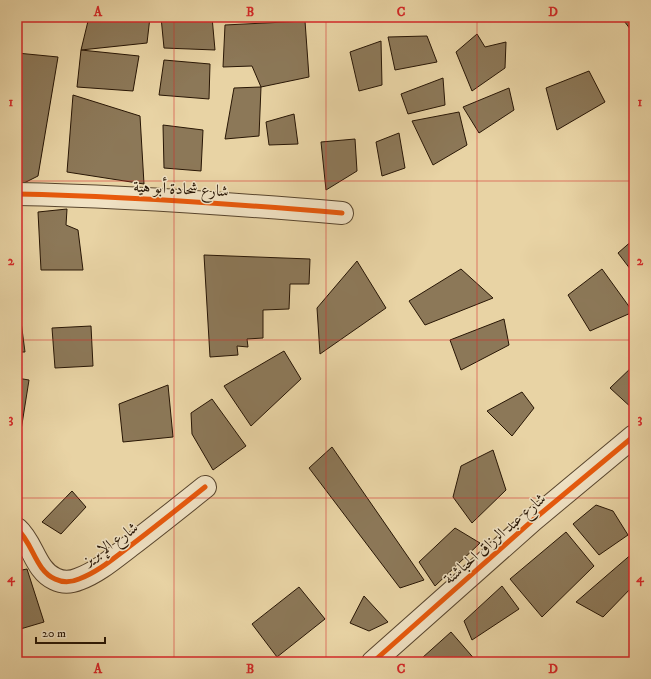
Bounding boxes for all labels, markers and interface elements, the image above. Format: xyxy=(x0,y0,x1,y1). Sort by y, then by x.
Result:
text: A xyxy=(93,4,103,20)
text: B xyxy=(246,4,254,20)
text: C xyxy=(397,4,406,20)
text: D xyxy=(548,4,558,20)
text: 1 xyxy=(9,94,14,110)
text: 1 xyxy=(638,94,643,110)
street label: شارع شحادة أبو هية xyxy=(133,175,229,204)
text: 2 xyxy=(8,253,15,269)
text: 2 xyxy=(637,253,644,269)
text: 3 xyxy=(9,411,14,427)
text: 3 xyxy=(638,411,643,427)
street label: شارع عبد الرزاق الحباشنة xyxy=(439,489,552,591)
street label: شارع الإبريز xyxy=(77,518,144,574)
text: 4 xyxy=(6,570,15,587)
text: 4 xyxy=(635,570,644,587)
scale bar xyxy=(36,619,105,645)
text: 20 m xyxy=(42,626,66,641)
text: A xyxy=(93,661,103,677)
text: B xyxy=(246,661,254,677)
text: C xyxy=(397,661,406,677)
text: D xyxy=(548,661,558,677)

